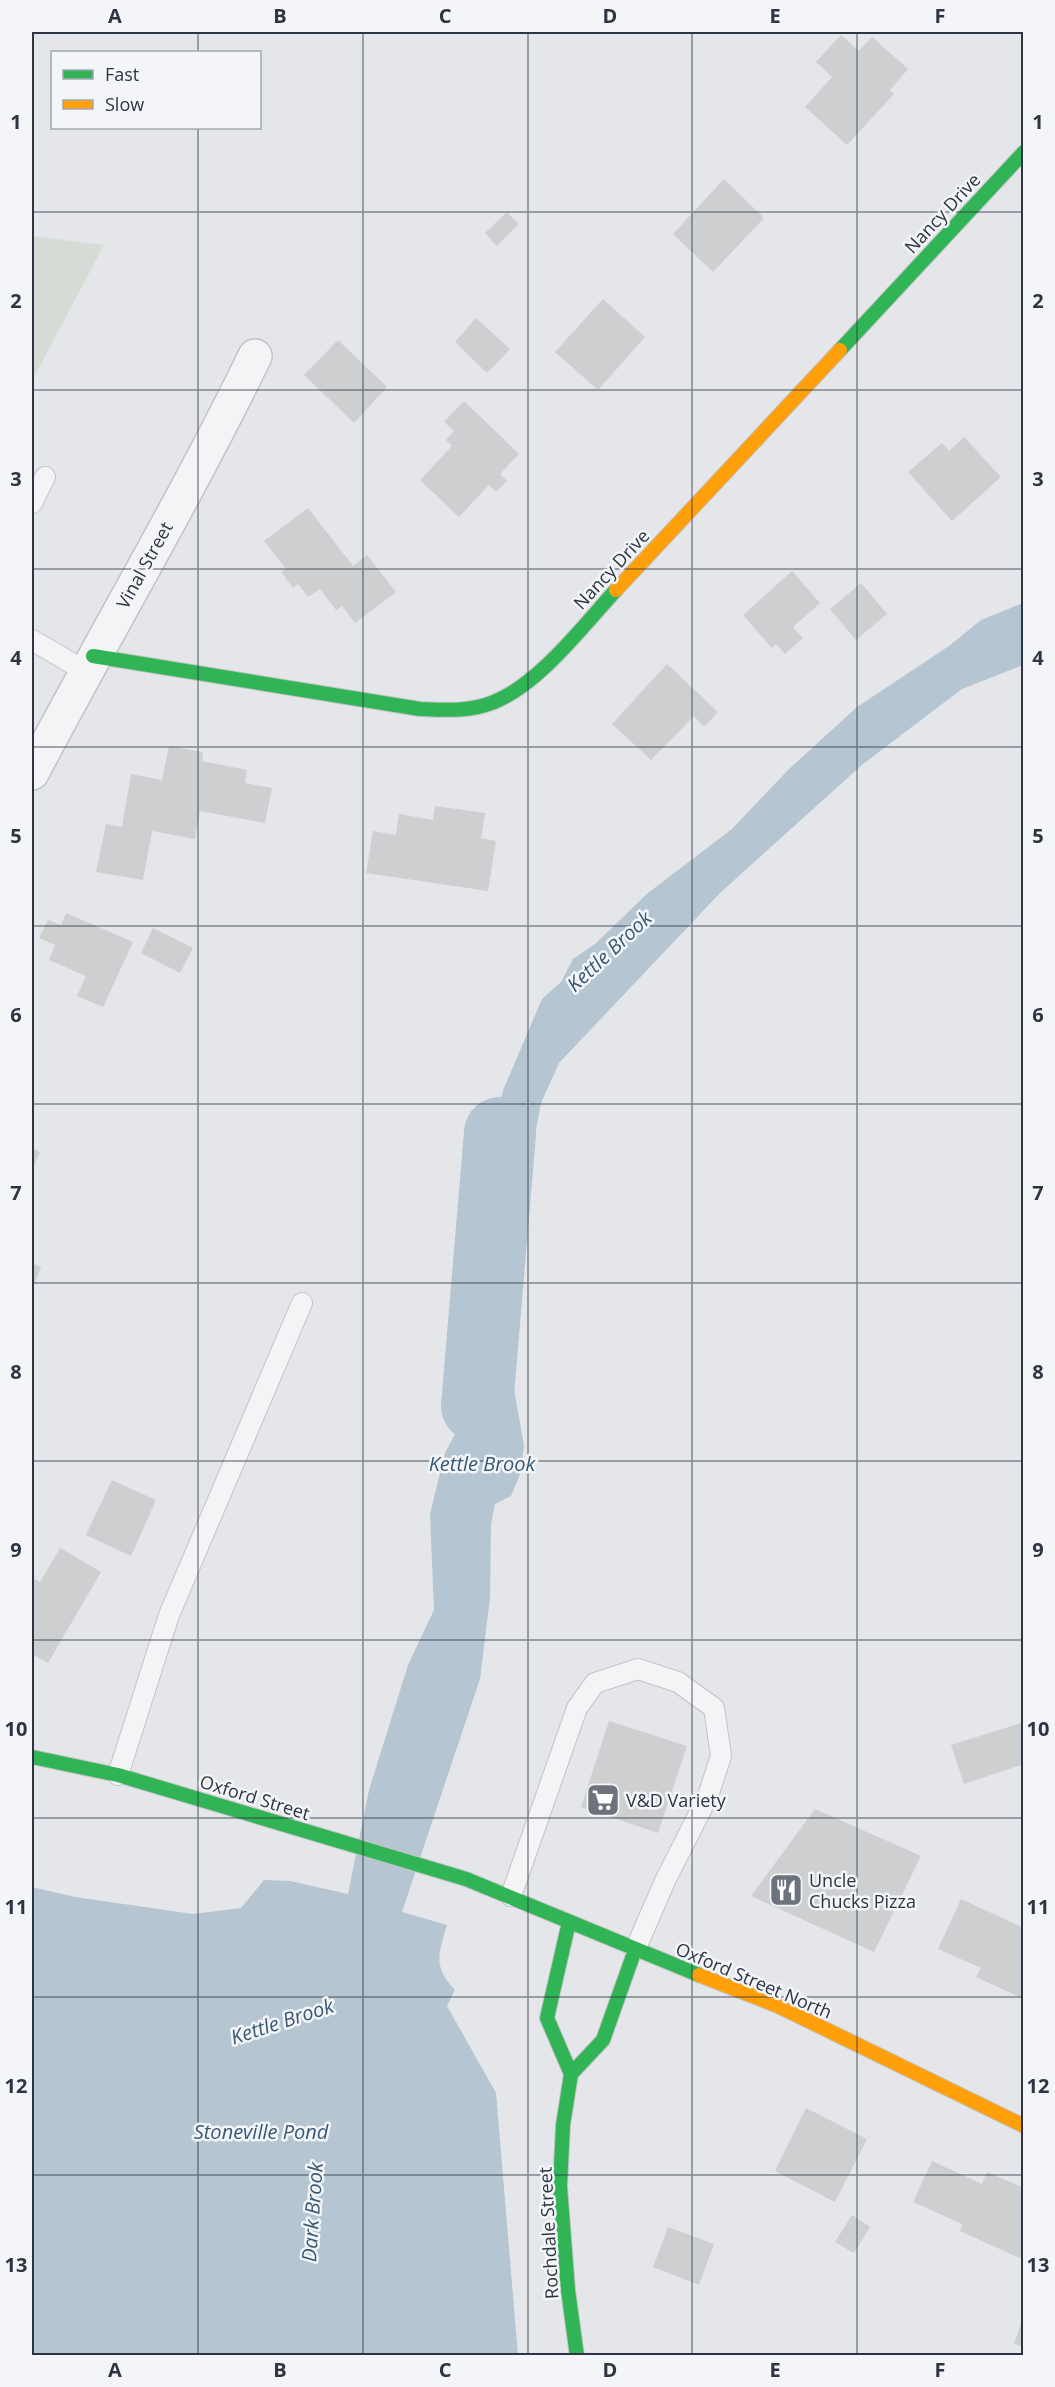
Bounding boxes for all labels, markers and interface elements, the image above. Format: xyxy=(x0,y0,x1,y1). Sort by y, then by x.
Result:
text: A xyxy=(108,2,122,29)
text: B xyxy=(273,2,287,29)
text: C xyxy=(439,2,452,29)
text: D xyxy=(603,2,617,29)
text: E xyxy=(769,2,781,29)
text: F xyxy=(935,2,945,29)
legend xyxy=(51,51,261,129)
text: Fast xyxy=(105,62,139,86)
text: Slow xyxy=(105,92,144,116)
text: 1 xyxy=(10,108,22,135)
text: 1 xyxy=(1032,108,1044,135)
street label: Nancy Drive xyxy=(899,168,985,258)
text: 2 xyxy=(10,287,22,314)
text: 2 xyxy=(1032,287,1044,314)
text: 3 xyxy=(10,465,22,492)
text: 3 xyxy=(1032,465,1044,492)
street label: Vinal Street xyxy=(110,517,178,613)
street label: Nancy Drive xyxy=(568,524,654,614)
text: 4 xyxy=(10,644,22,671)
text: 4 xyxy=(1032,644,1044,671)
text: 5 xyxy=(10,822,22,849)
text: 5 xyxy=(1032,822,1044,849)
water label: Kettle Brook xyxy=(561,904,658,997)
text: 6 xyxy=(10,1001,22,1028)
text: 6 xyxy=(1032,1001,1044,1028)
text: 7 xyxy=(10,1179,22,1206)
text: 7 xyxy=(1032,1179,1044,1206)
text: 8 xyxy=(10,1358,22,1385)
text: 8 xyxy=(1032,1358,1044,1385)
water label: Kettle Brook xyxy=(429,1450,537,1477)
text: 9 xyxy=(10,1536,22,1563)
text: 9 xyxy=(1032,1536,1044,1563)
text: 10 xyxy=(5,1715,27,1742)
text: 10 xyxy=(1027,1715,1049,1742)
street label: Oxford Street xyxy=(197,1769,313,1825)
supermarket icon: V&D Variety xyxy=(585,1782,621,1818)
place label: V&D Variety xyxy=(626,1788,727,1812)
place label: Uncle Chucks Pizza xyxy=(809,1868,916,1913)
restaurant icon: Uncle Chucks Pizza xyxy=(768,1872,804,1908)
text: 11 xyxy=(5,1893,27,1920)
text: 11 xyxy=(1027,1893,1049,1920)
street label: Oxford Street North xyxy=(672,1936,836,2024)
water label: Kettle Brook xyxy=(227,1991,338,2050)
text: 12 xyxy=(5,2072,27,2099)
text: 12 xyxy=(1027,2072,1049,2099)
water label: Stoneville Pond xyxy=(194,2118,329,2145)
water label: Dark Brook xyxy=(295,2160,329,2263)
street label: Rochdale Street xyxy=(533,2166,563,2300)
text: 13 xyxy=(5,2251,27,2278)
text: 13 xyxy=(1027,2251,1049,2278)
text: A xyxy=(108,2356,122,2383)
text: B xyxy=(273,2356,287,2383)
text: C xyxy=(439,2356,452,2383)
text: D xyxy=(603,2356,617,2383)
text: E xyxy=(769,2356,781,2383)
text: F xyxy=(935,2356,945,2383)

